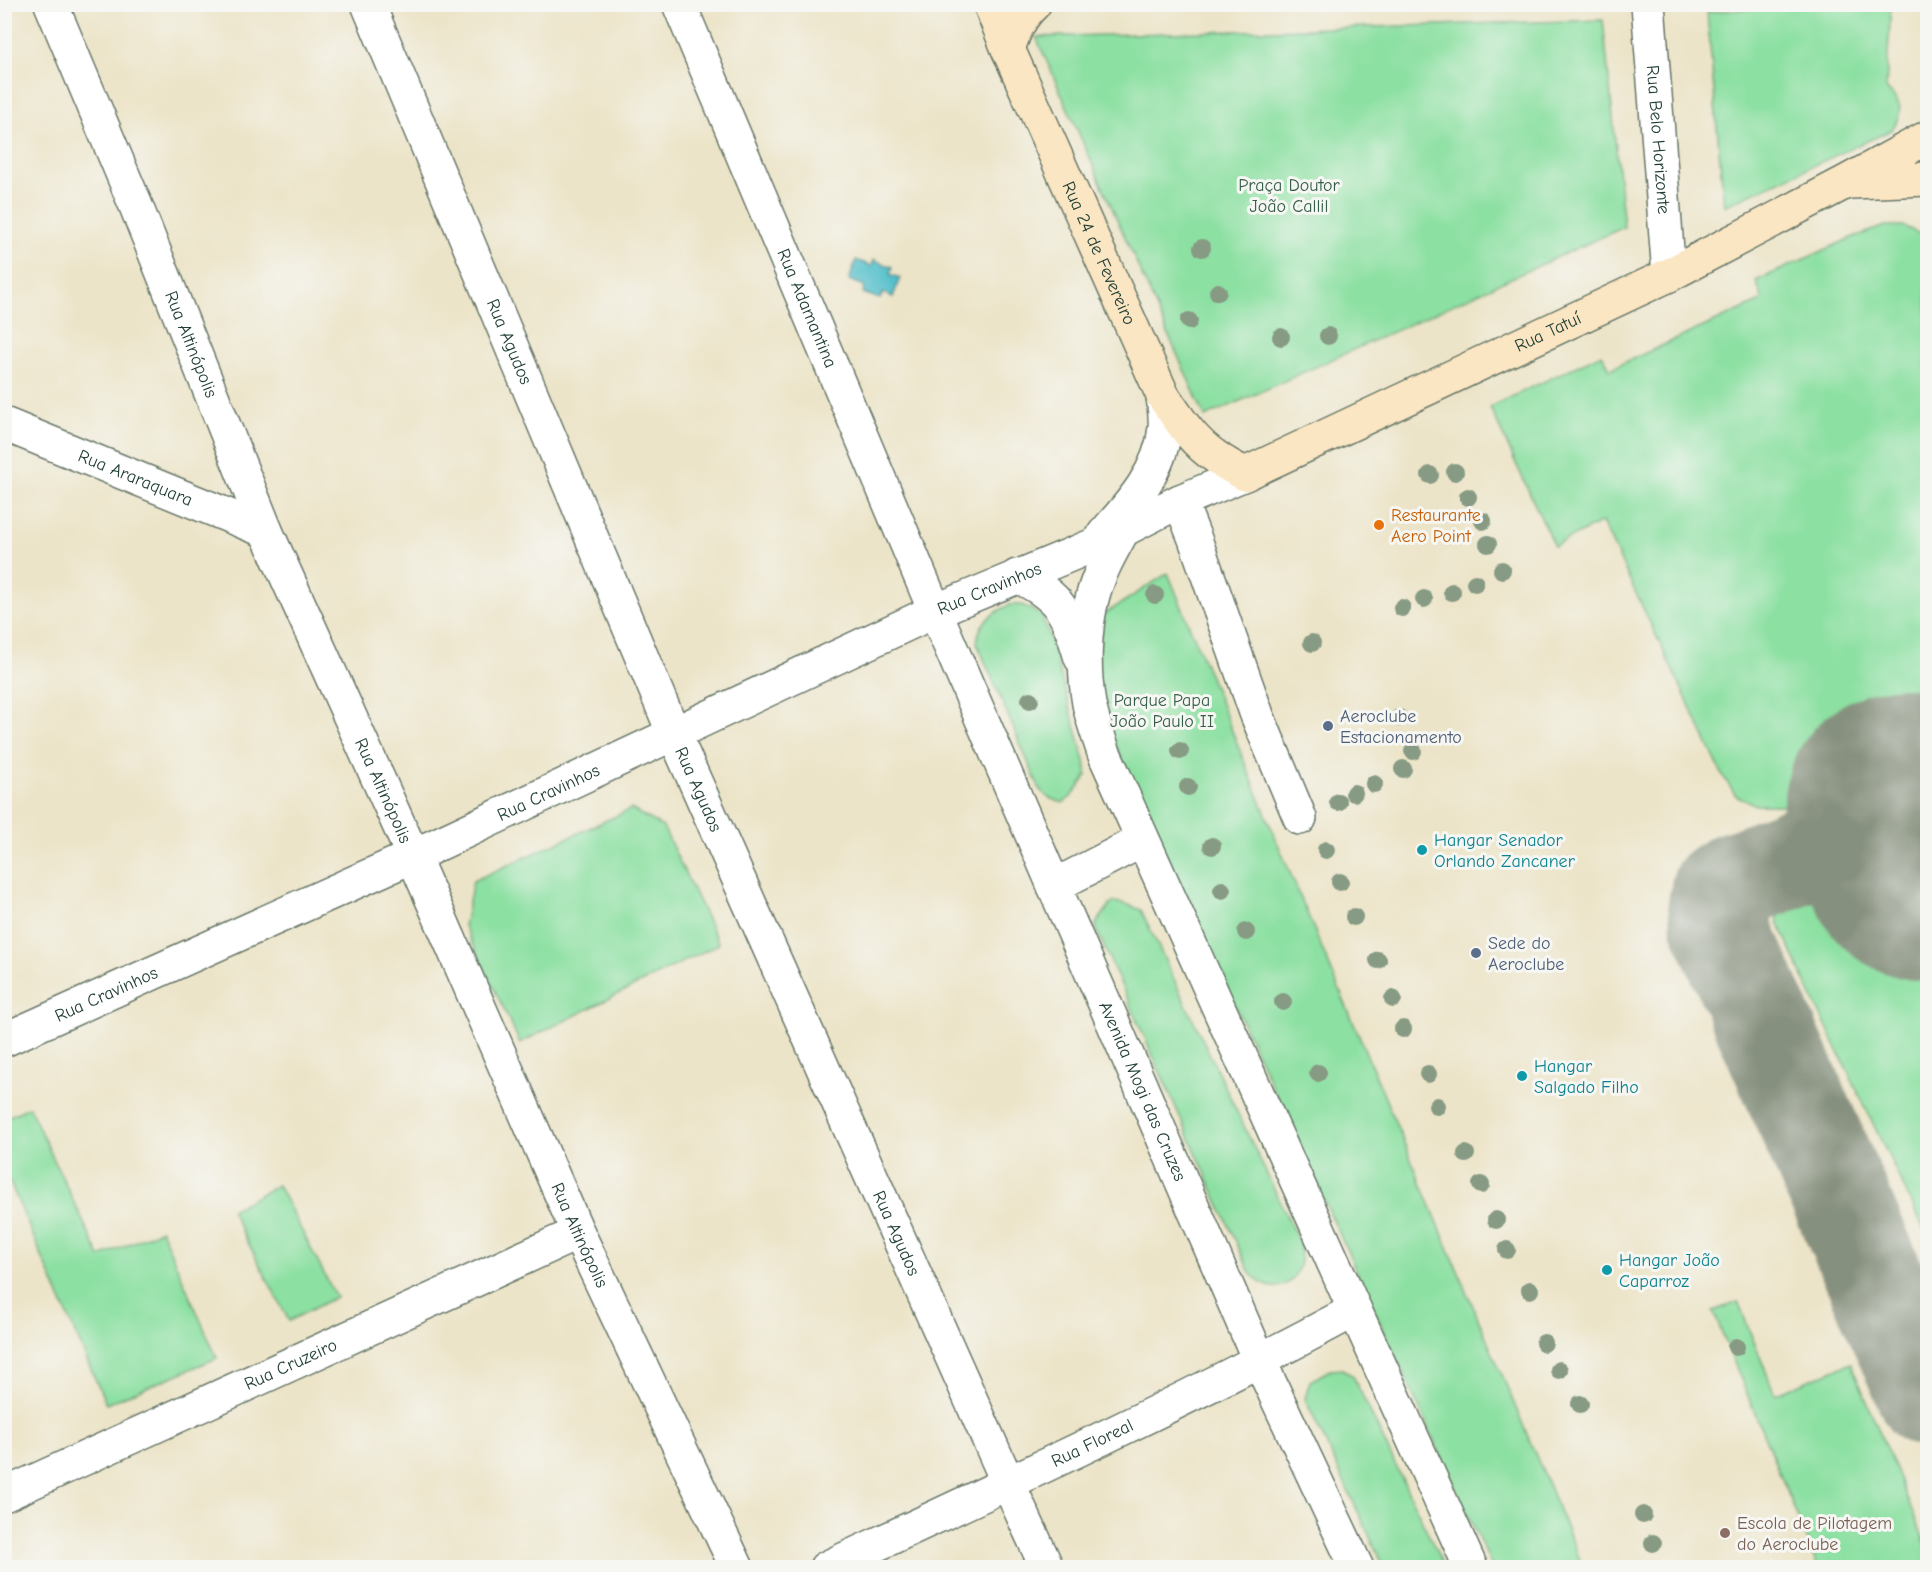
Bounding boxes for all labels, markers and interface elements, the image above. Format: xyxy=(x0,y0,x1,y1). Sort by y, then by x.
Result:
street label: Rua Belo Horizonte xyxy=(1642,64,1674,215)
park label: Praça Doutor João Callil xyxy=(1238,175,1341,217)
street label: Rua 24 de Fevereiro xyxy=(1058,178,1140,328)
street label: Rua Adamantina xyxy=(772,246,841,371)
street label: Rua Altinópolis xyxy=(160,288,222,401)
street label: Rua Agudos xyxy=(482,296,536,388)
street label: Rua Tatuí xyxy=(1512,307,1585,357)
street label: Rua Araraquara xyxy=(75,445,196,511)
place label: Restaurante Aero Point xyxy=(1391,505,1481,547)
marker: Restaurante Aero Point xyxy=(1372,518,1386,532)
street label: Rua Cravinhos xyxy=(934,558,1045,620)
park label: Parque Papa João Paulo II xyxy=(1110,690,1214,732)
place label: Aeroclube Estacionamento xyxy=(1340,706,1462,748)
marker: Aeroclube Estacionamento xyxy=(1321,719,1335,733)
street label: Rua Altinópolis xyxy=(350,735,416,847)
street label: Rua Agudos xyxy=(670,744,726,835)
street label: Rua Cravinhos xyxy=(494,760,603,826)
place label: Hangar Senador Orlando Zancaner xyxy=(1434,830,1576,872)
marker: Hangar Senador Orlando Zancaner xyxy=(1415,843,1429,857)
place label: Sede do Aeroclube xyxy=(1488,933,1564,975)
marker: Sede do Aeroclube xyxy=(1469,946,1483,960)
street label: Rua Cravinhos xyxy=(52,962,161,1027)
street label: Avenida Mogi das Cruzes xyxy=(1094,998,1190,1184)
place label: Hangar Salgado Filho xyxy=(1534,1056,1639,1098)
marker: Hangar Salgado Filho xyxy=(1515,1069,1529,1083)
street label: Rua Altinópolis xyxy=(546,1180,612,1291)
street label: Rua Agudos xyxy=(868,1187,924,1279)
place label: Hangar João Caparroz xyxy=(1619,1250,1720,1292)
marker: Hangar João Caparroz xyxy=(1600,1263,1614,1277)
street label: Rua Cruzeiro xyxy=(241,1334,340,1395)
street label: Rua Floreal xyxy=(1048,1415,1137,1472)
place label: Escola de Pilotagem do Aeroclube xyxy=(1737,1513,1892,1555)
marker: Escola de Pilotagem do Aeroclube xyxy=(1718,1526,1732,1540)

